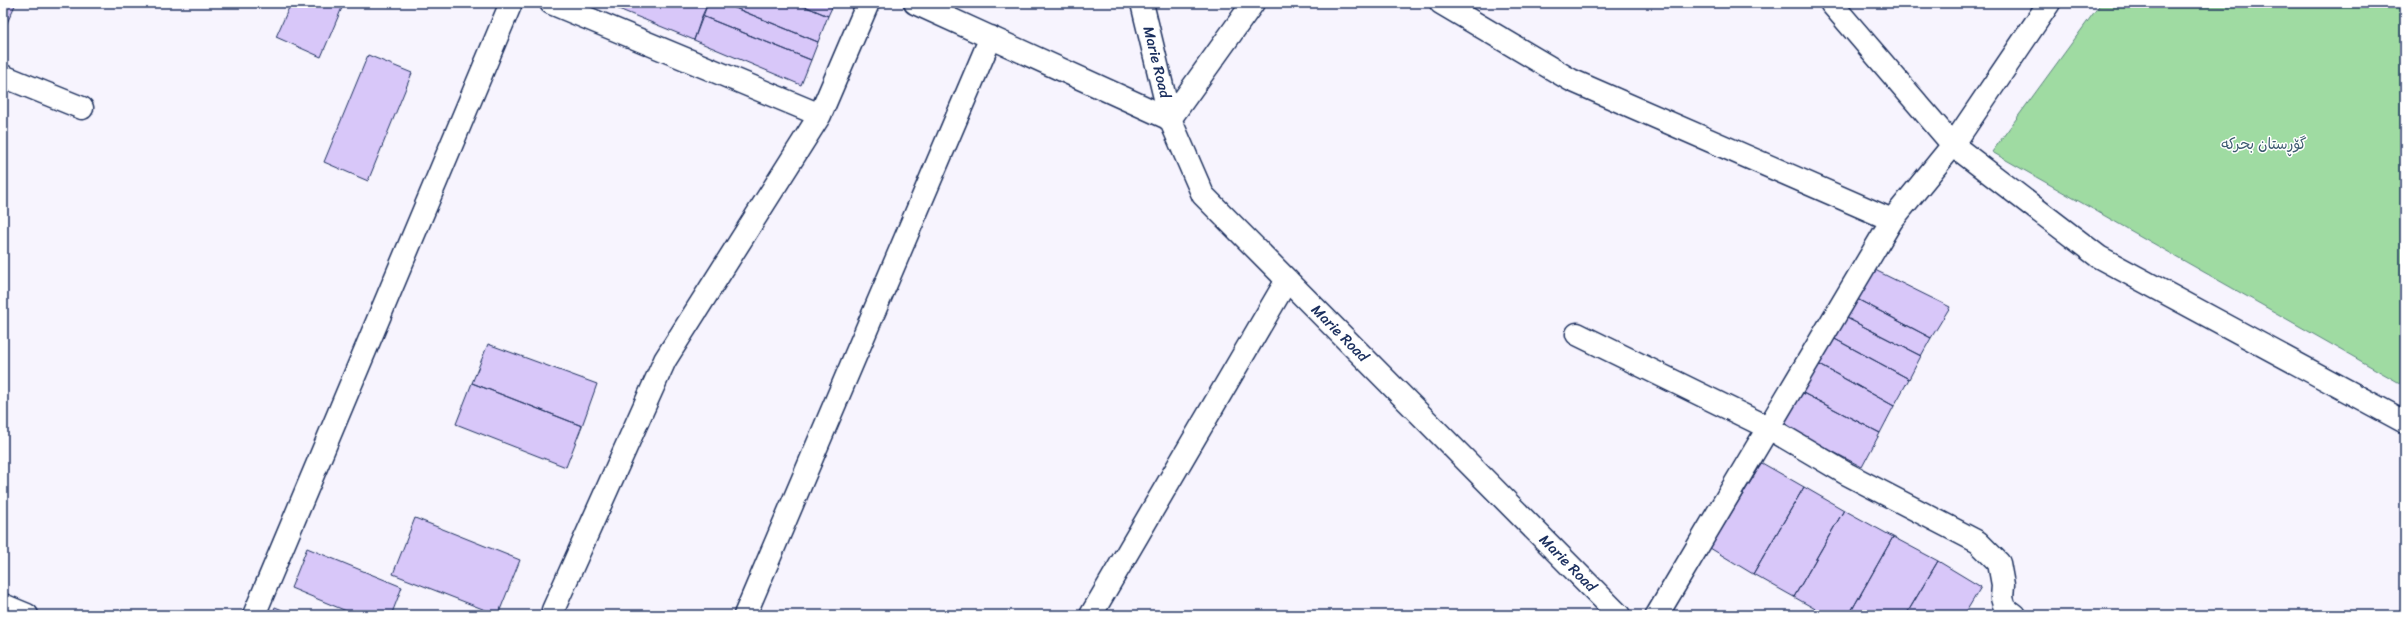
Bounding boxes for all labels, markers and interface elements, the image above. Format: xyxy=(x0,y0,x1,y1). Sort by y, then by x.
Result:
street label: Marie Road xyxy=(1136,23,1179,102)
park label: گۆڕستان بحركه‌ xyxy=(2221,131,2307,157)
street label: Marie Road xyxy=(1305,298,1376,369)
street label: Marie Road xyxy=(1533,528,1604,599)

